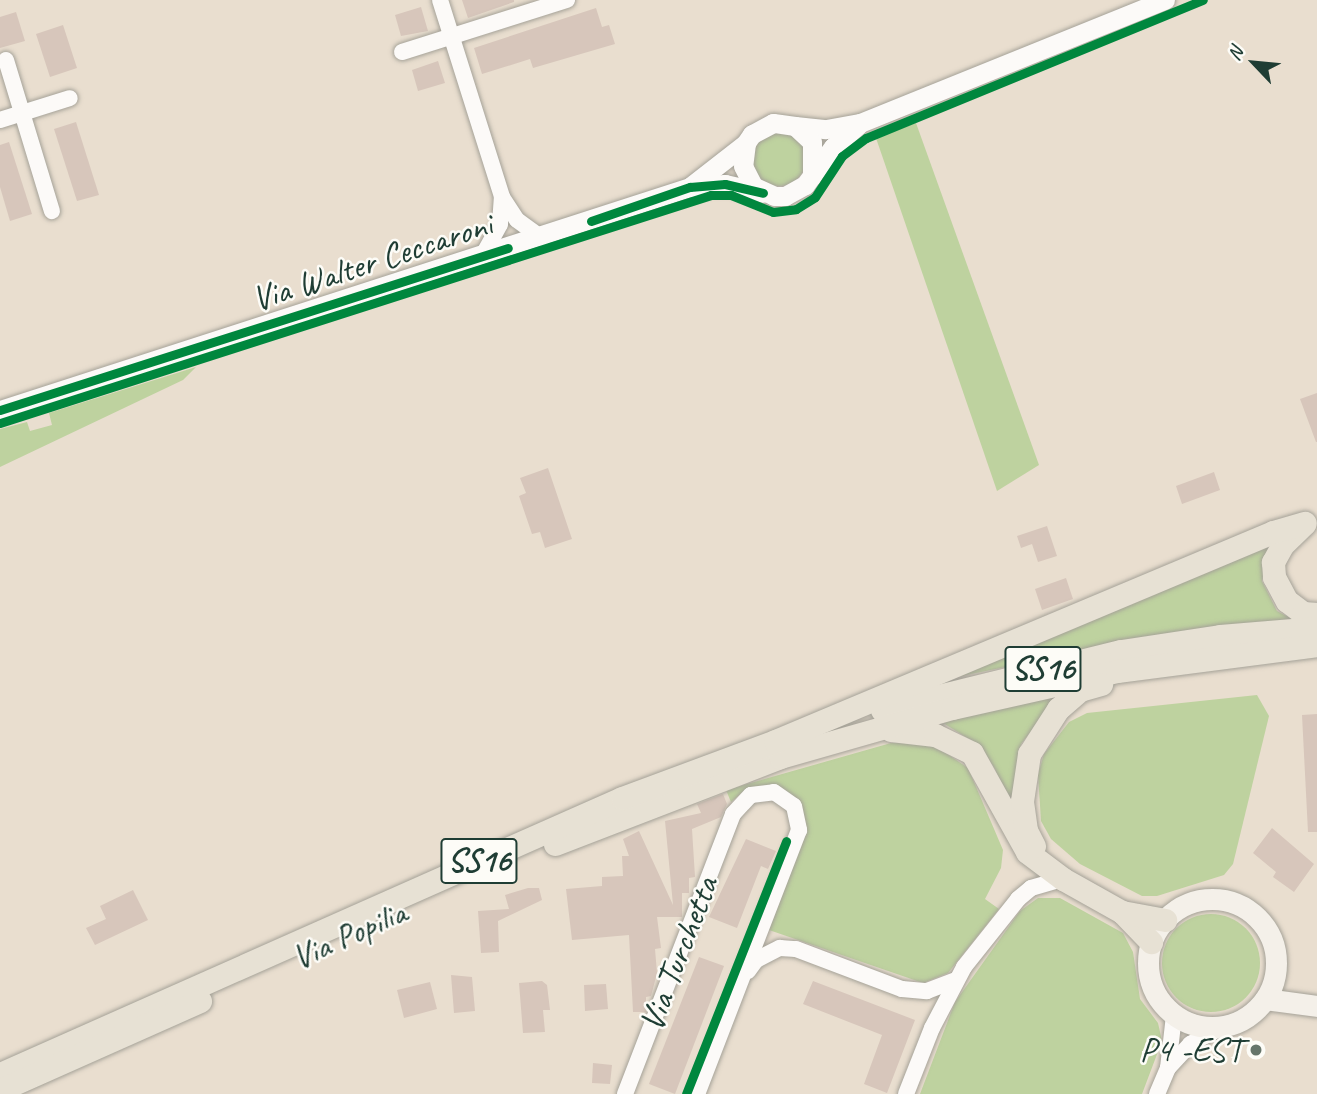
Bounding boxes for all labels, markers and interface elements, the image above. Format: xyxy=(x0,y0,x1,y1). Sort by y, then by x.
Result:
north arrow xyxy=(1219,28,1289,98)
text: N xyxy=(1222,43,1248,64)
street label: Via Walter Ceccaroni xyxy=(246,203,498,321)
road number: SS16 xyxy=(1003,640,1083,698)
road number: SS16 xyxy=(439,832,519,890)
street label: Via Turchetta xyxy=(630,871,728,1037)
street label: Via Popilia xyxy=(285,891,413,979)
place label: P4 -EST xyxy=(1140,1029,1242,1071)
marker: P4 -EST xyxy=(1248,1042,1264,1058)

